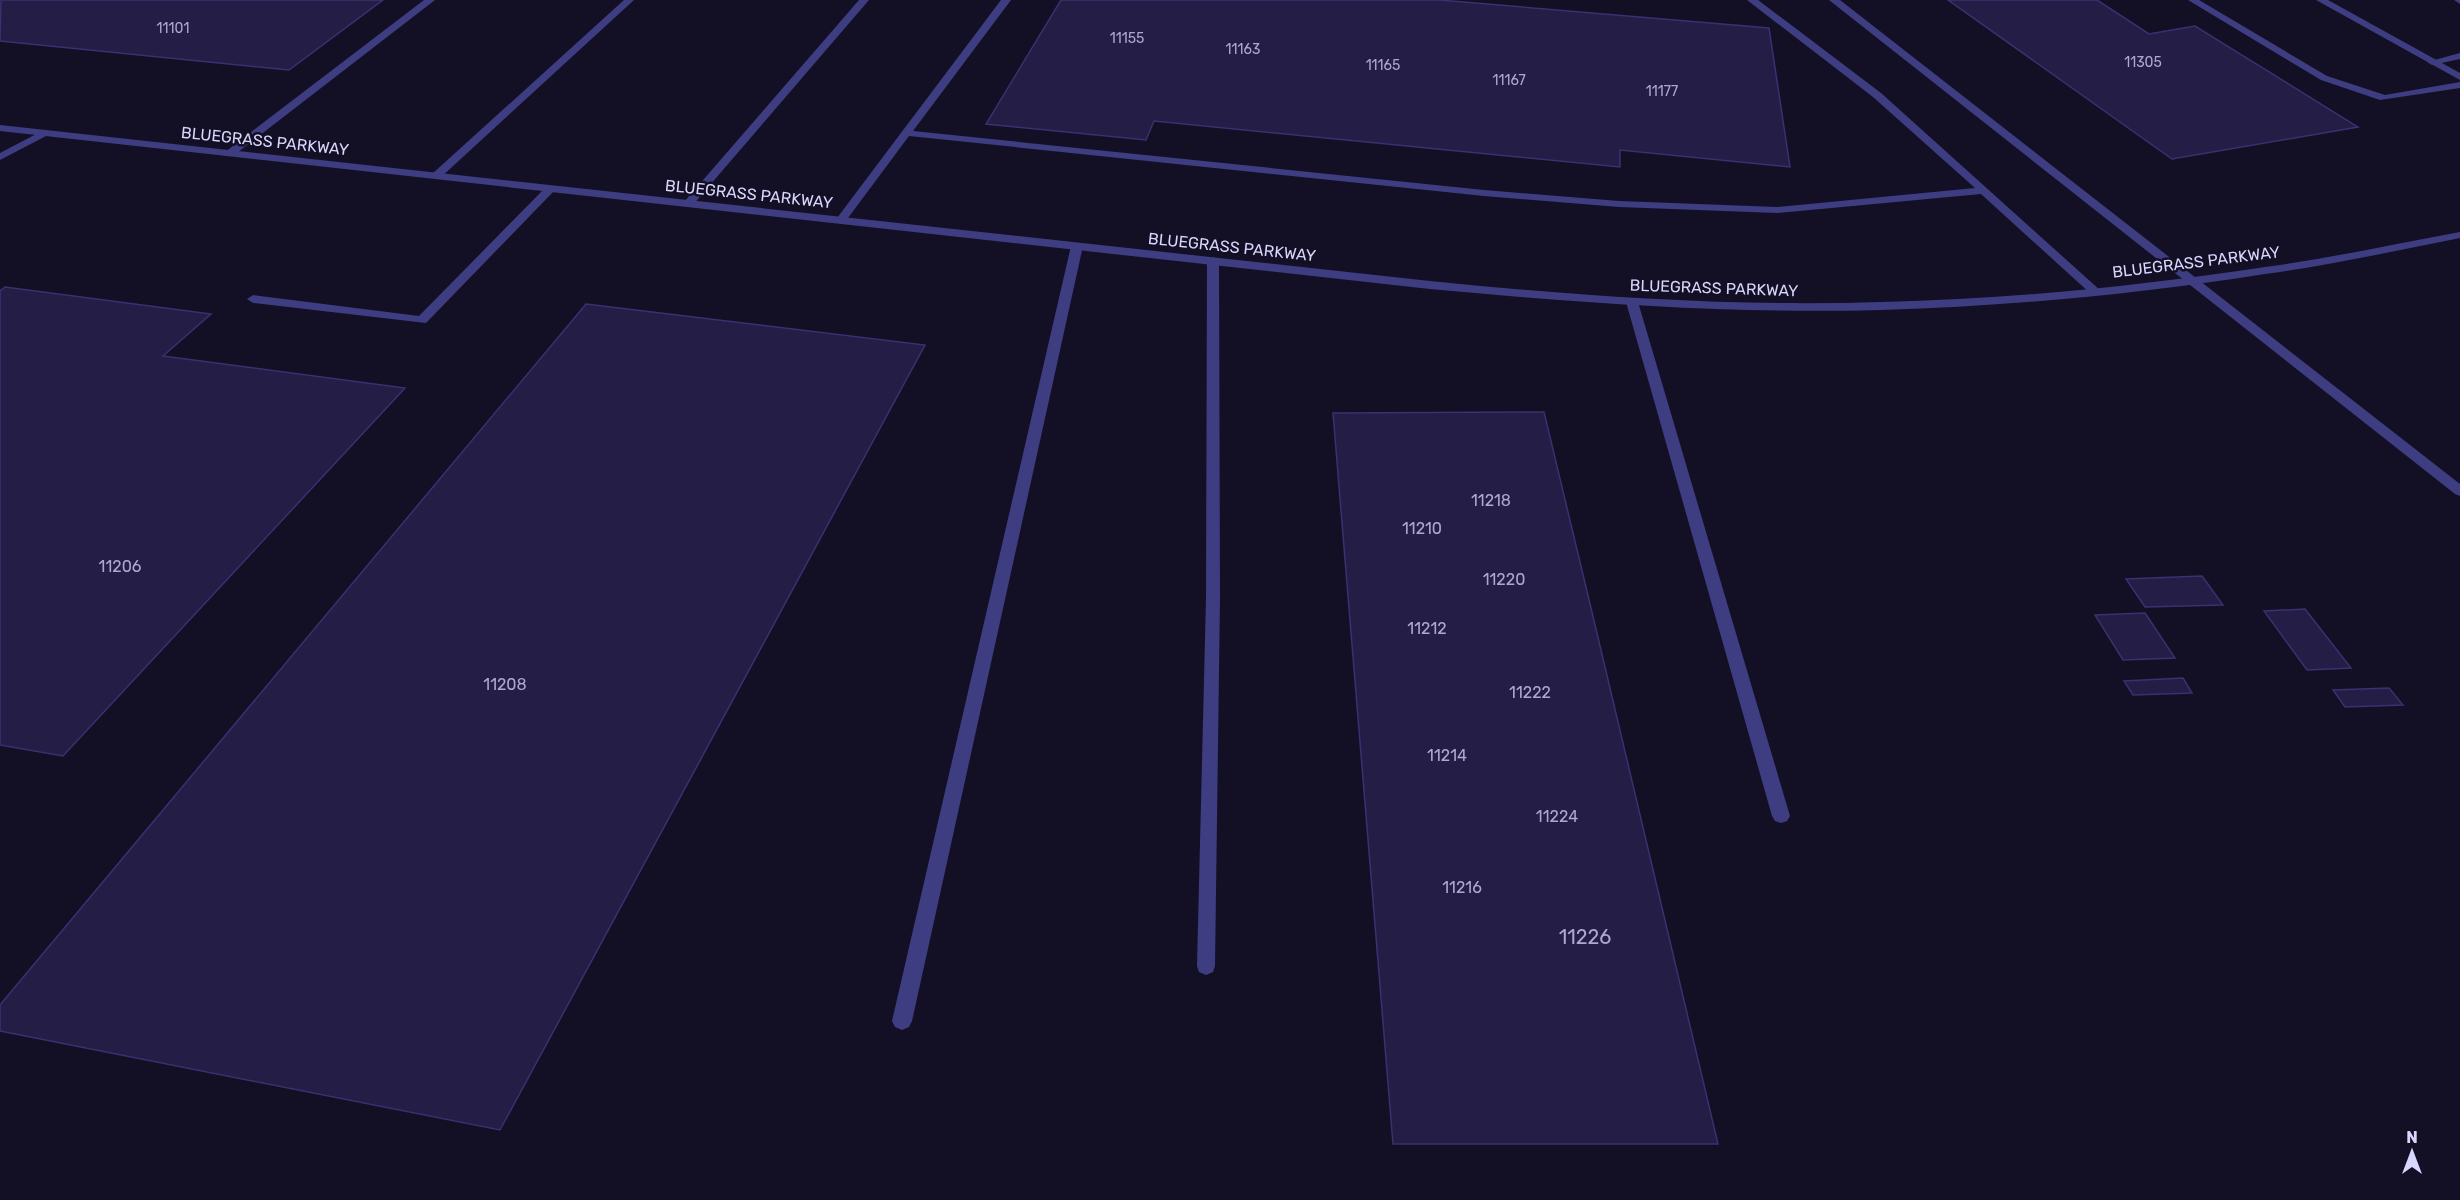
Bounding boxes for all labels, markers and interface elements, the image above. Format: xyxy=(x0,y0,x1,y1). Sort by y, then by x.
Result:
house number: 11101 xyxy=(157,20,189,37)
house number: 11155 xyxy=(1110,30,1144,47)
house number: 11163 xyxy=(1226,41,1260,58)
house number: 11305 xyxy=(2124,54,2162,71)
house number: 11165 xyxy=(1366,57,1400,74)
house number: 11167 xyxy=(1492,72,1526,89)
house number: 11177 xyxy=(1646,83,1678,100)
street label: BLUEGRASS PARKWAY xyxy=(180,123,350,159)
street label: BLUEGRASS PARKWAY xyxy=(664,176,834,212)
street label: BLUEGRASS PARKWAY xyxy=(1147,229,1317,265)
street label: BLUEGRASS PARKWAY xyxy=(2111,242,2281,282)
street label: BLUEGRASS PARKWAY xyxy=(1629,276,1799,300)
house number: 11218 xyxy=(1471,491,1511,510)
house number: 11210 xyxy=(1402,519,1442,538)
house number: 11206 xyxy=(99,557,142,576)
house number: 11220 xyxy=(1483,570,1525,589)
house number: 11212 xyxy=(1407,619,1447,638)
house number: 11208 xyxy=(483,675,527,694)
house number: 11222 xyxy=(1509,683,1551,702)
house number: 11214 xyxy=(1427,746,1467,765)
house number: 11224 xyxy=(1536,807,1578,826)
house number: 11216 xyxy=(1442,878,1482,897)
house number: 11226 xyxy=(1559,925,1611,949)
north arrow xyxy=(2382,1122,2442,1182)
text: N xyxy=(2406,1128,2418,1147)

